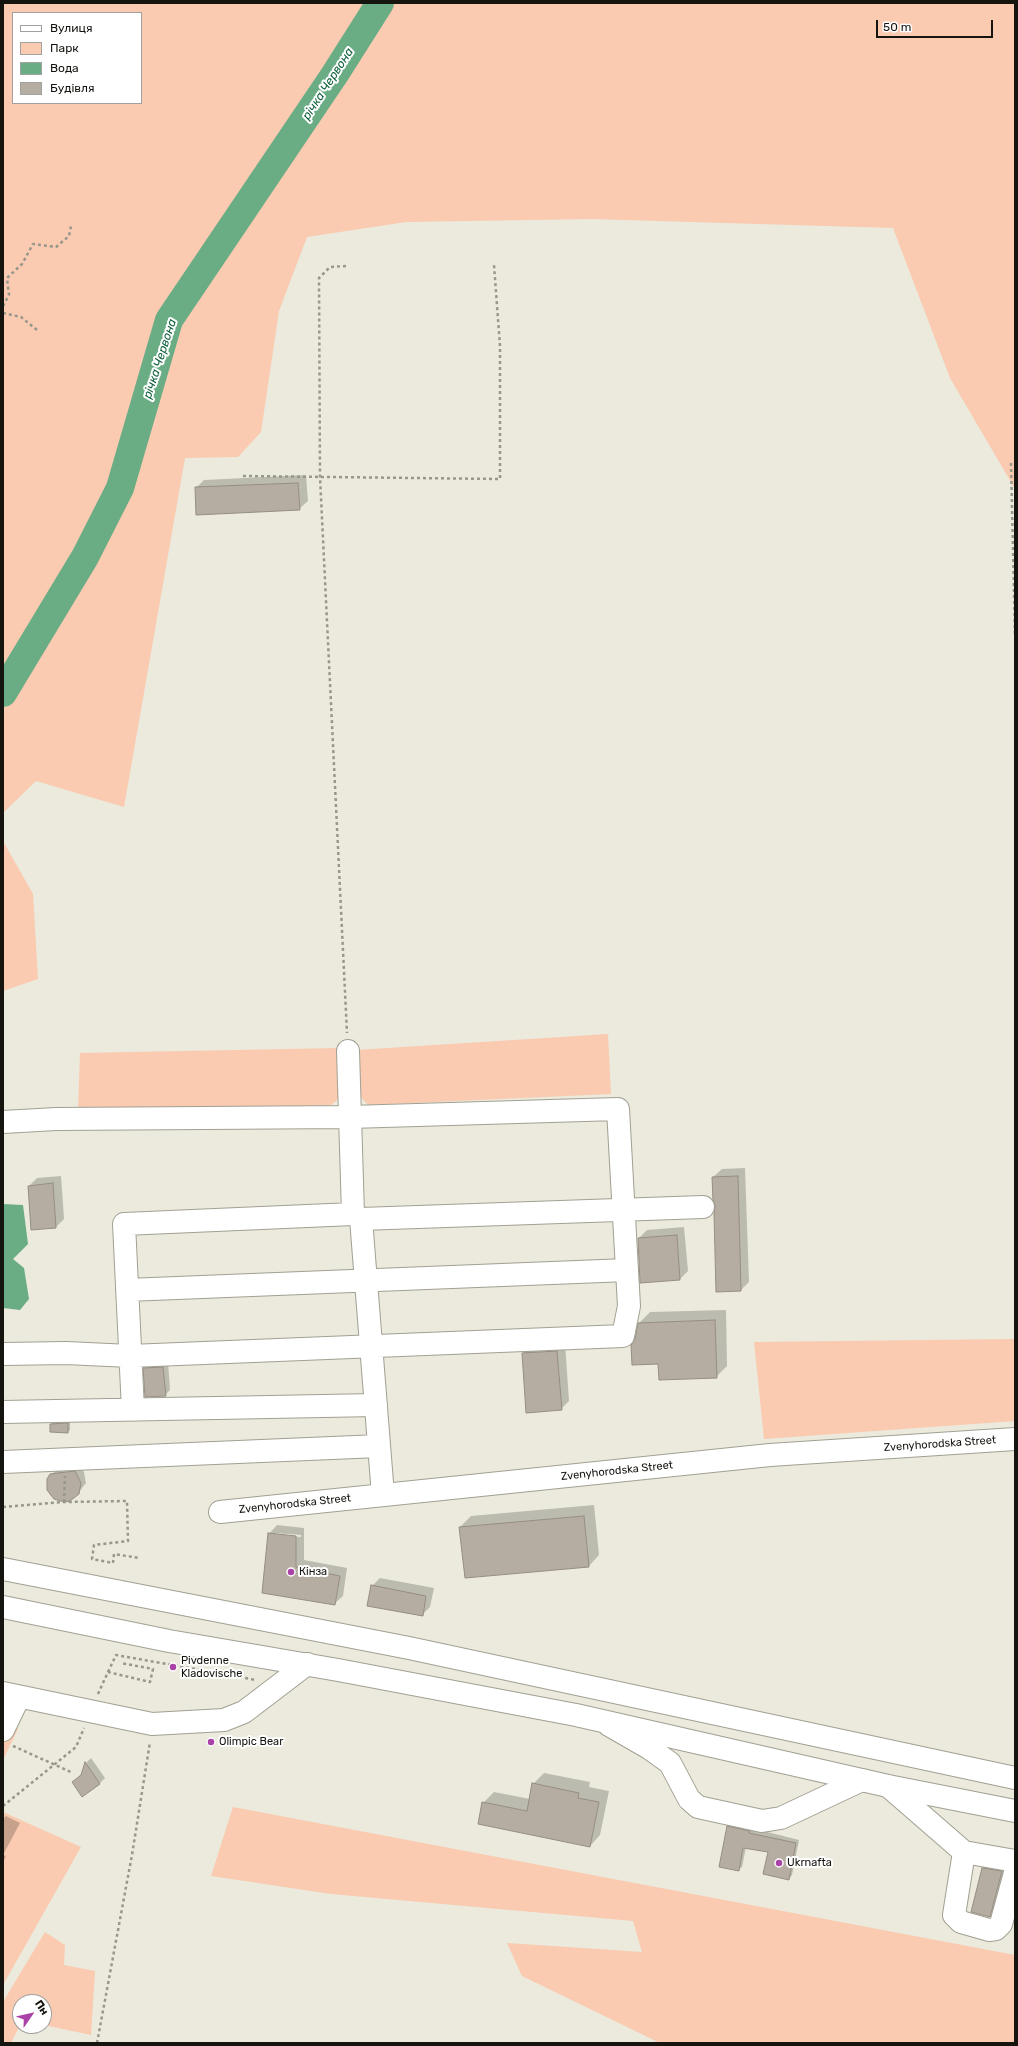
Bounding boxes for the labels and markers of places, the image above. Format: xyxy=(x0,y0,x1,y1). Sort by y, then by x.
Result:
place label: Кінза xyxy=(299,1565,327,1579)
marker: Кінза xyxy=(286,1567,296,1577)
place label: Pivdenne Kladovische xyxy=(181,1654,242,1680)
marker: Pivdenne Kladovische xyxy=(168,1662,178,1672)
place label: Olimpic Bear xyxy=(219,1735,283,1749)
marker: Olimpic Bear xyxy=(206,1737,216,1747)
place label: Ukrnafta xyxy=(787,1856,832,1870)
marker: Ukrnafta xyxy=(774,1858,784,1868)

